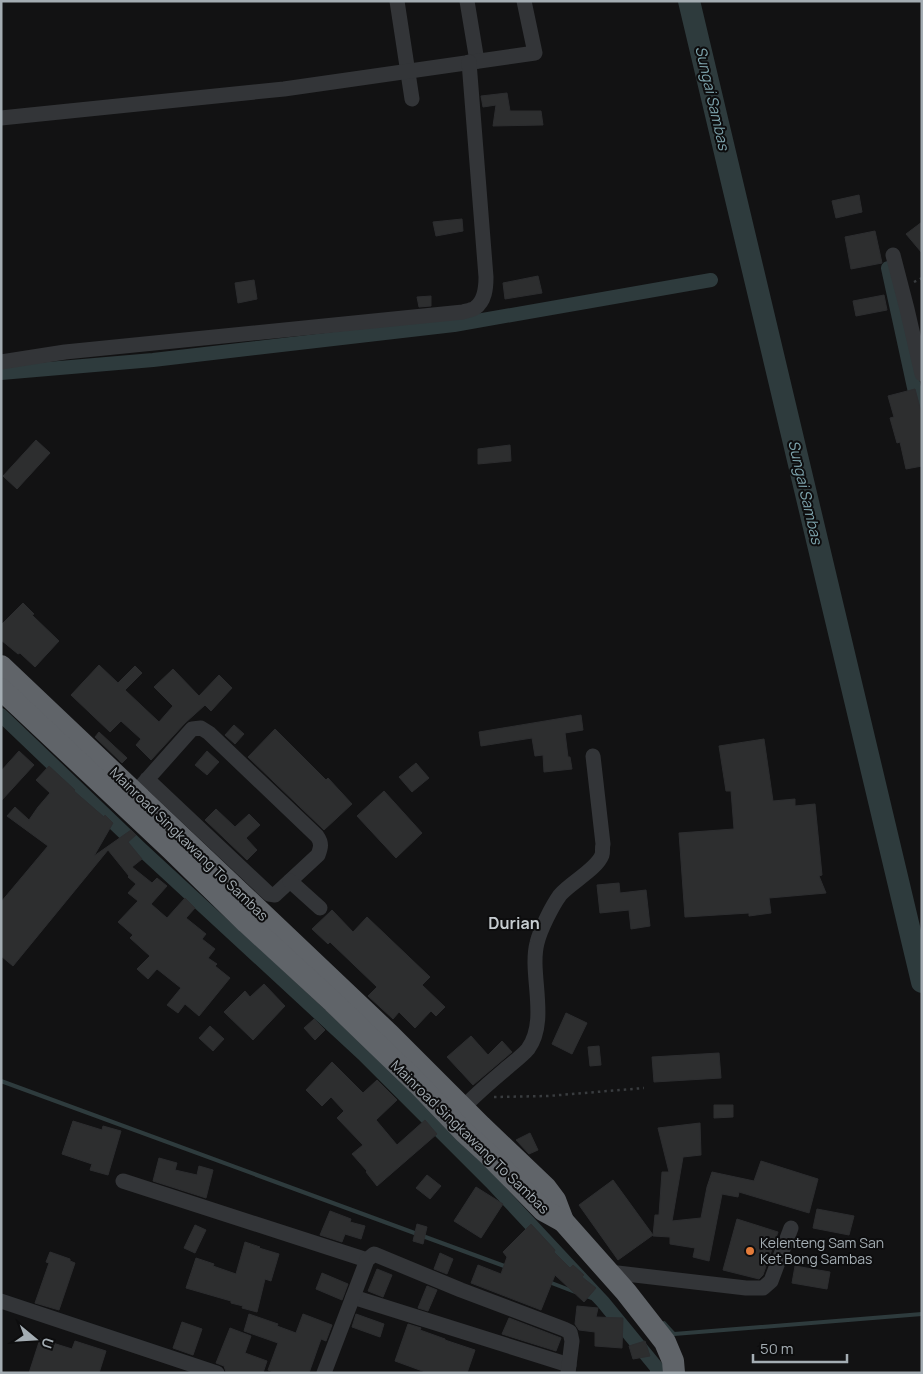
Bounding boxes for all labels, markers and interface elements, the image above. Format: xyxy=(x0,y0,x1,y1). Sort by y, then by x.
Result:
water label: Sungai Sambas xyxy=(690,44,735,153)
water label: Sungai Sambas xyxy=(783,438,828,547)
street label: Mainroad Singkawang To Sambas xyxy=(106,763,273,925)
district label: Durian xyxy=(488,912,540,934)
street label: Mainroad Singkawang To Sambas xyxy=(387,1056,554,1218)
place label: Kelenteng Sam San Ket Bong Sambas xyxy=(760,1233,884,1268)
marker: Kelenteng Sam San Ket Bong Sambas xyxy=(744,1245,756,1257)
north arrow xyxy=(10,1314,60,1364)
scale bar xyxy=(753,1332,847,1364)
text: U xyxy=(37,1335,58,1351)
text: 50 m xyxy=(760,1338,794,1359)

